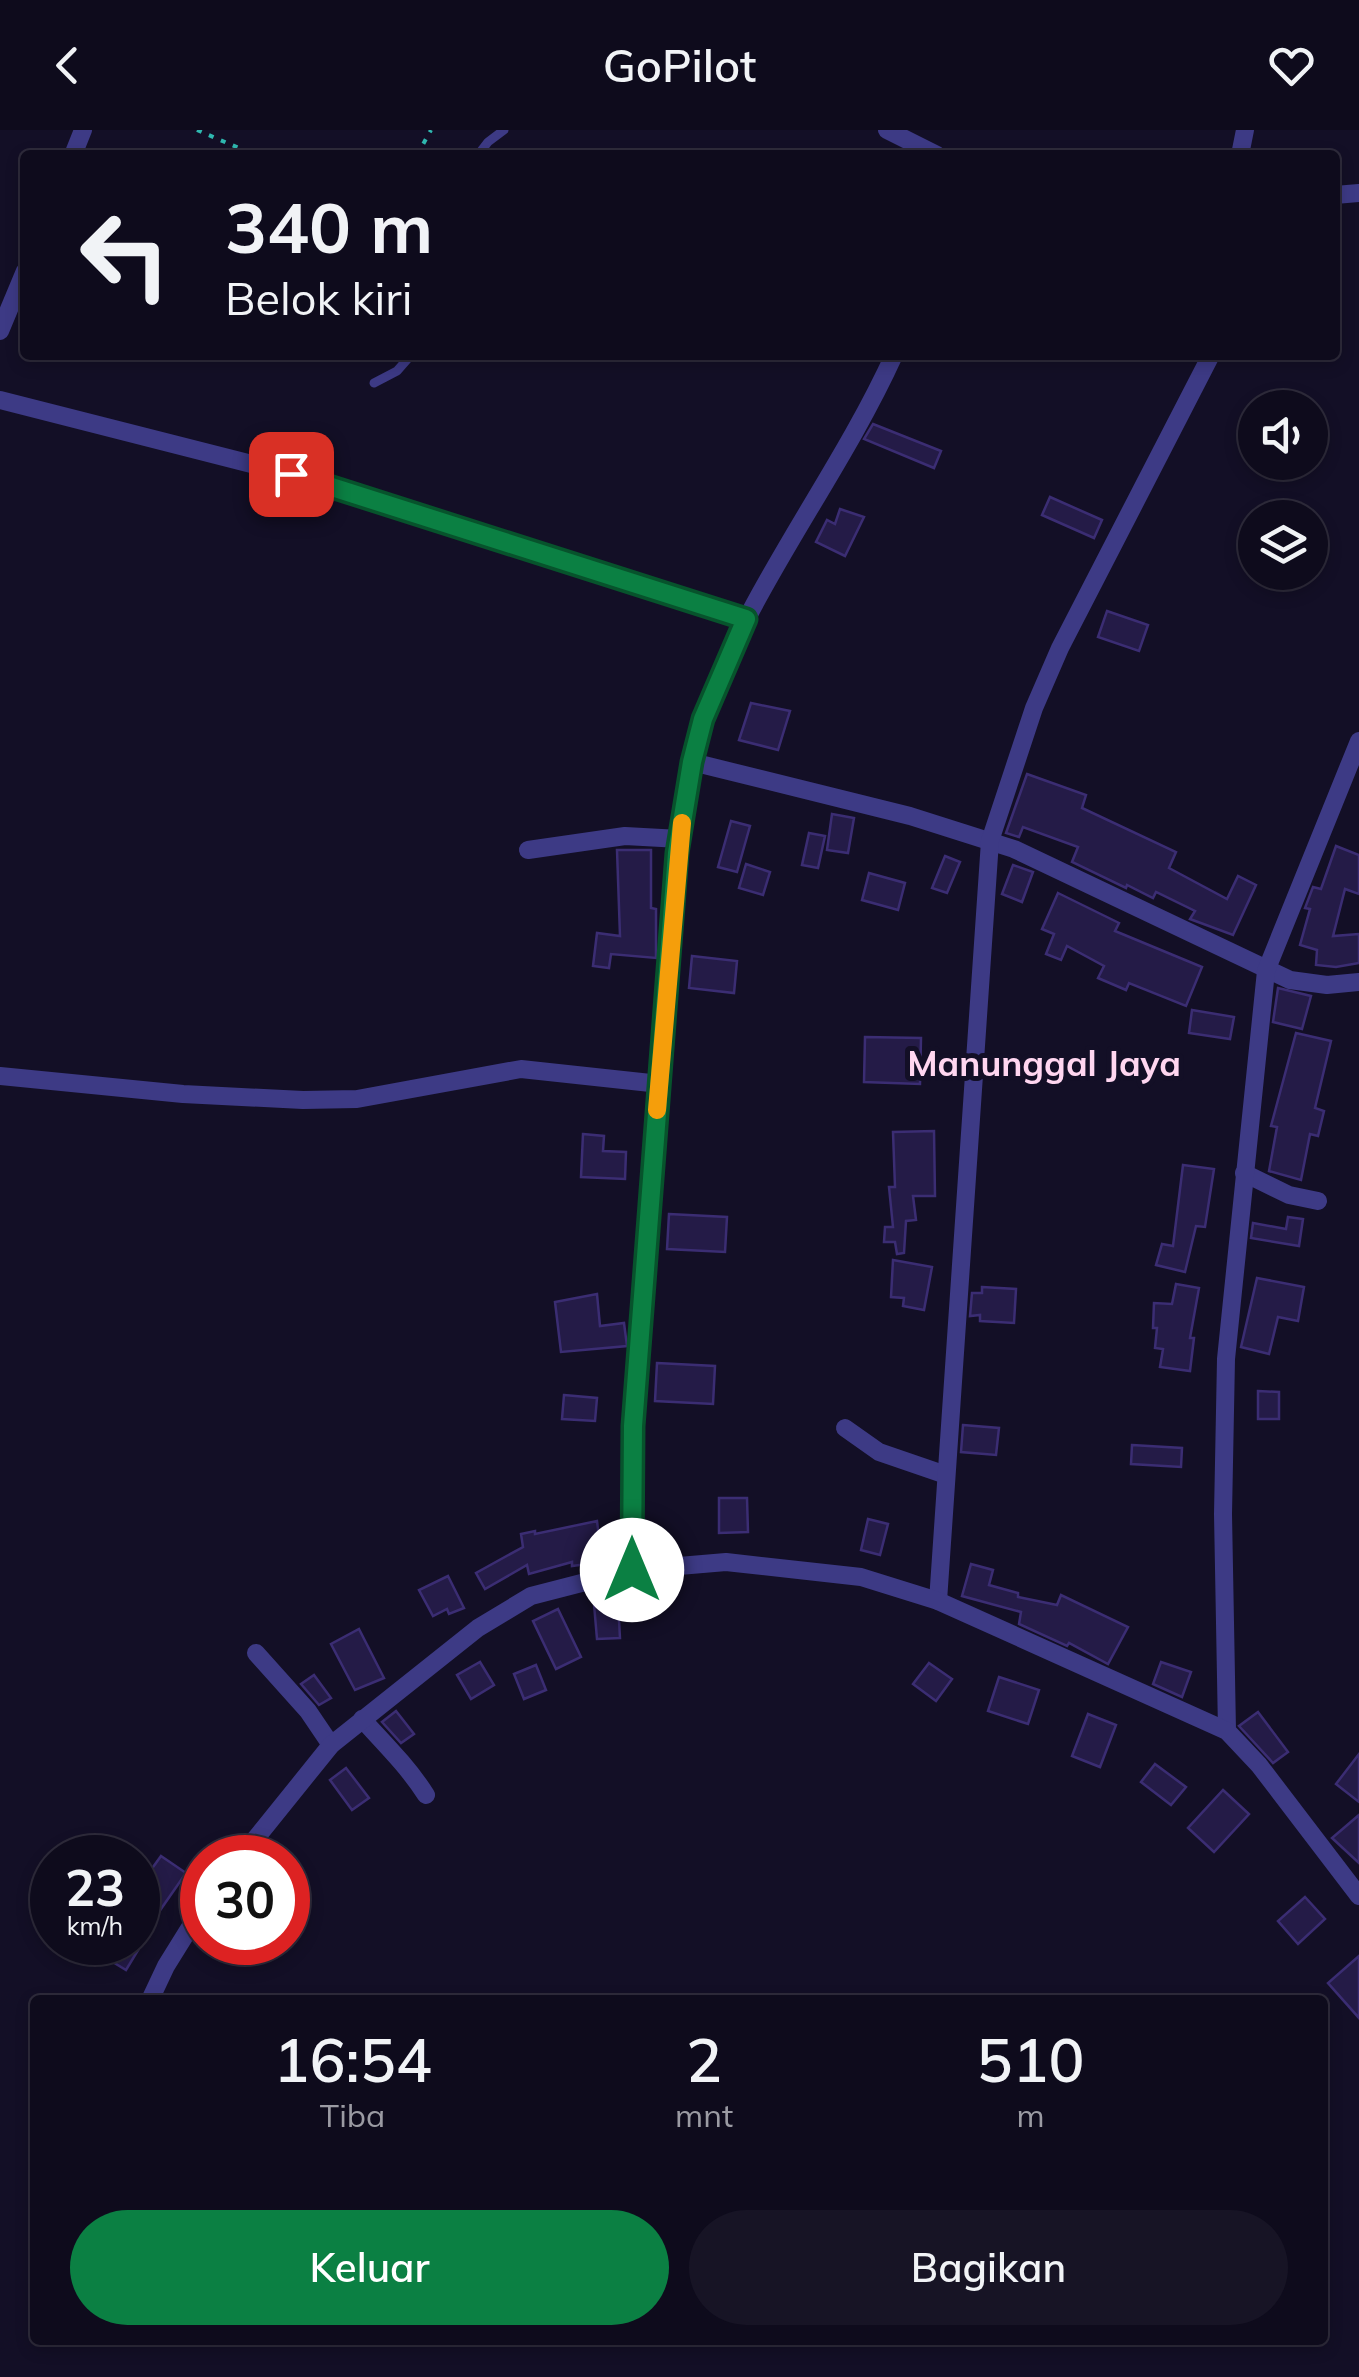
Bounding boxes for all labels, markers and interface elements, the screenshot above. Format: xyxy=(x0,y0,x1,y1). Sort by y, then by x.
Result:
text: GoPilot xyxy=(603,37,756,93)
icon: back xyxy=(40,38,95,93)
icon: heart xyxy=(1264,38,1319,93)
text: 340 m xyxy=(225,183,433,271)
icon: left xyxy=(60,190,190,320)
text: Belok kiri xyxy=(225,270,412,326)
map controls xyxy=(1238,390,1328,590)
button: sound xyxy=(1238,390,1328,480)
pin xyxy=(249,432,334,517)
icon: arrive xyxy=(264,447,319,502)
button: layers xyxy=(1238,500,1328,590)
district label: Manunggal Jaya xyxy=(907,1041,1181,1085)
position arrow xyxy=(580,1518,684,1622)
speed limit sign: 30 xyxy=(180,1835,310,1965)
text: 23 xyxy=(65,1856,125,1919)
text: km/h xyxy=(67,1910,123,1941)
text: 16:54 xyxy=(273,2022,432,2097)
text: 2 xyxy=(686,2022,722,2097)
text: 510 xyxy=(977,2022,1085,2097)
text: Tiba xyxy=(320,2095,385,2135)
text: mnt xyxy=(675,2095,733,2135)
text: m xyxy=(1017,2095,1045,2135)
button: Keluar xyxy=(70,2210,669,2325)
button: Bagikan xyxy=(689,2210,1288,2325)

